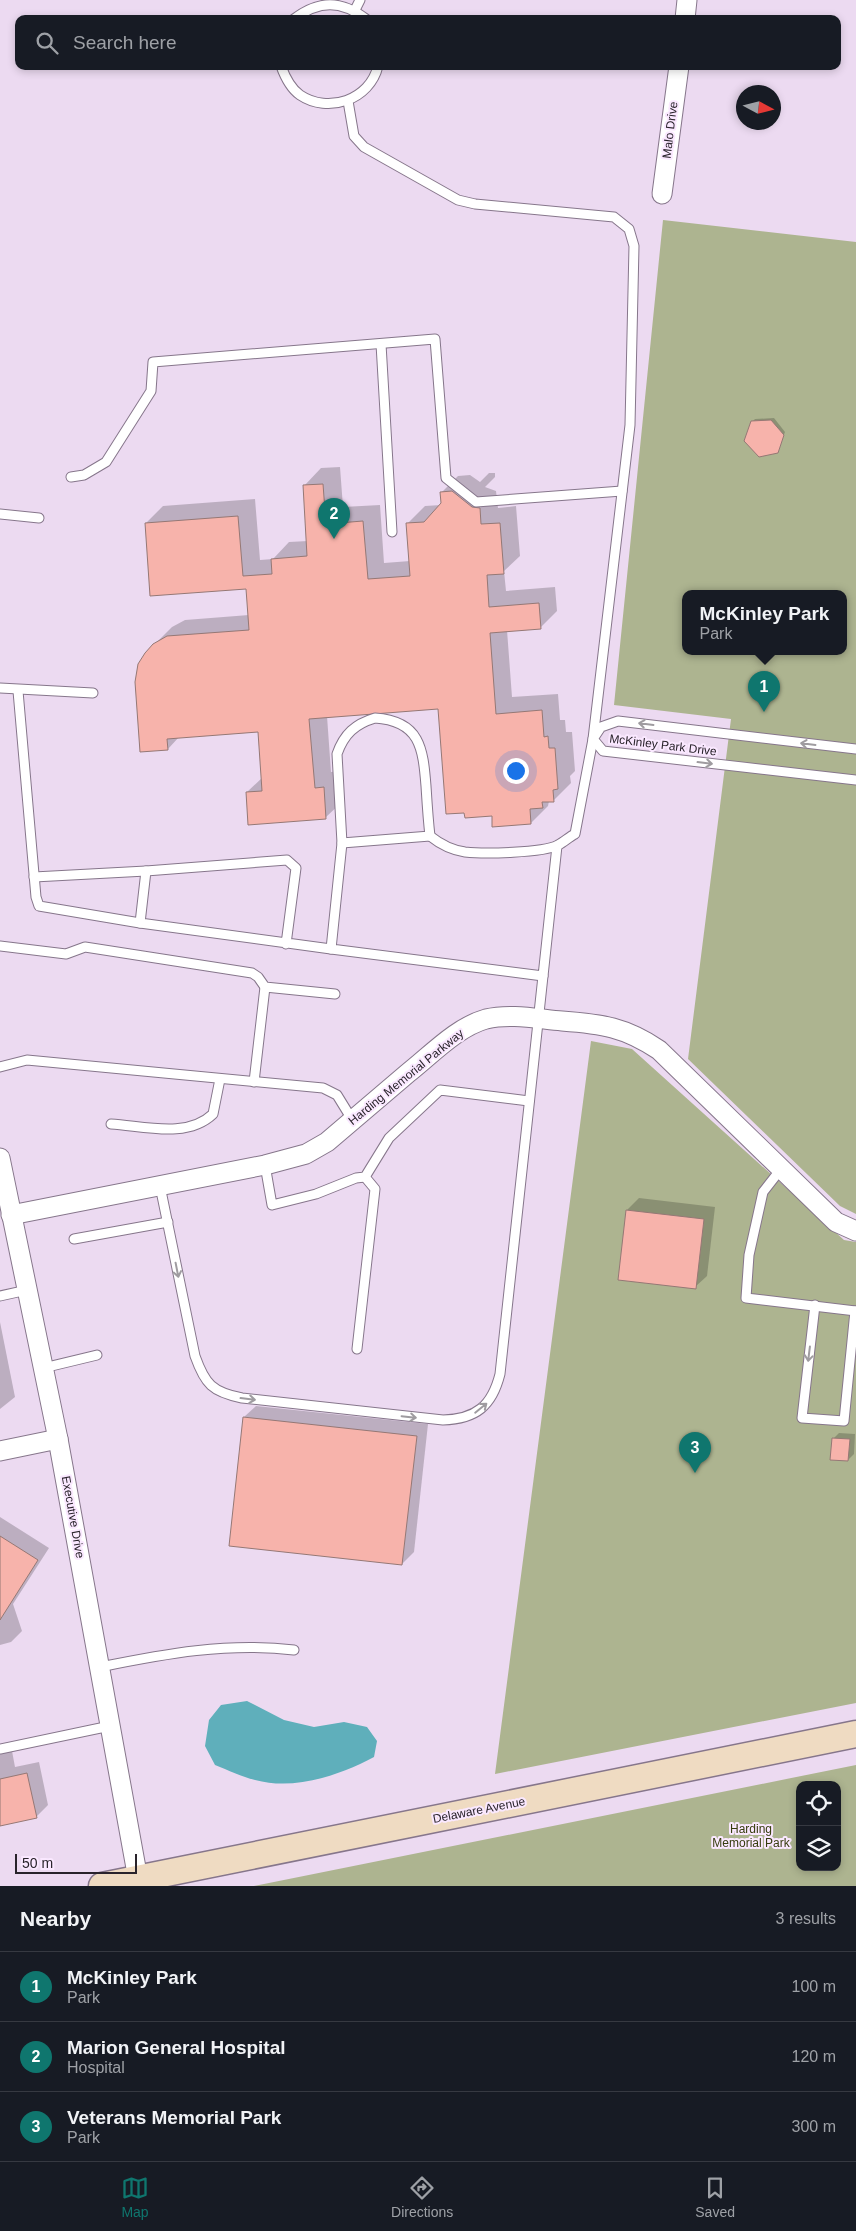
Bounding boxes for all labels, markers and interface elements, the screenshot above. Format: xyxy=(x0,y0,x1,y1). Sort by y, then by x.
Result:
search box xyxy=(15,15,841,70)
icon: search xyxy=(33,29,61,57)
text: Search here xyxy=(73,32,177,53)
north arrow xyxy=(736,85,781,130)
street label: Malo Drive xyxy=(660,100,680,159)
pin: 2 xyxy=(318,498,350,539)
popup xyxy=(682,590,847,655)
text: McKinley Park xyxy=(700,603,829,624)
text: Park xyxy=(700,625,732,642)
pin: 1 xyxy=(748,671,780,712)
one-way arrow xyxy=(639,719,655,729)
street label: McKinley Park Drive xyxy=(609,731,718,759)
one-way arrow xyxy=(800,739,816,749)
your location xyxy=(503,758,529,784)
one-way arrow xyxy=(697,758,713,768)
street label: Harding Memorial Parkway xyxy=(346,1026,466,1128)
one-way arrow xyxy=(173,1261,183,1277)
one-way arrow xyxy=(804,1345,814,1361)
one-way arrow xyxy=(240,1394,256,1404)
one-way arrow xyxy=(474,1403,487,1414)
one-way arrow xyxy=(401,1412,417,1422)
pin: 3 xyxy=(679,1432,711,1473)
street label: Executive Drive xyxy=(59,1475,87,1560)
map controls xyxy=(796,1781,841,1871)
button: locate xyxy=(796,1781,841,1826)
street label: Delaware Avenue xyxy=(432,1794,527,1826)
park label: Harding Memorial Park xyxy=(712,1822,791,1850)
button: layers xyxy=(796,1826,841,1871)
scale bar xyxy=(15,1851,138,1874)
text: 50 m xyxy=(22,1855,53,1871)
text: Nearby xyxy=(20,1907,91,1930)
text: 3 results xyxy=(776,1910,836,1927)
text: McKinley Park xyxy=(67,1967,197,1988)
text: 1 xyxy=(32,1978,40,1995)
text: 100 m xyxy=(792,1978,836,1995)
text: Park xyxy=(67,1989,100,2006)
text: Marion General Hospital xyxy=(67,2037,286,2058)
text: 2 xyxy=(32,2048,40,2065)
text: 120 m xyxy=(792,2048,836,2065)
text: Hospital xyxy=(67,2059,125,2076)
text: Veterans Memorial Park xyxy=(67,2107,281,2128)
text: 3 xyxy=(32,2118,40,2135)
text: 300 m xyxy=(792,2118,836,2135)
text: Park xyxy=(67,2129,100,2146)
tab: Map xyxy=(121,2174,149,2220)
tab: Directions xyxy=(391,2174,453,2220)
tab: Saved xyxy=(695,2174,735,2220)

